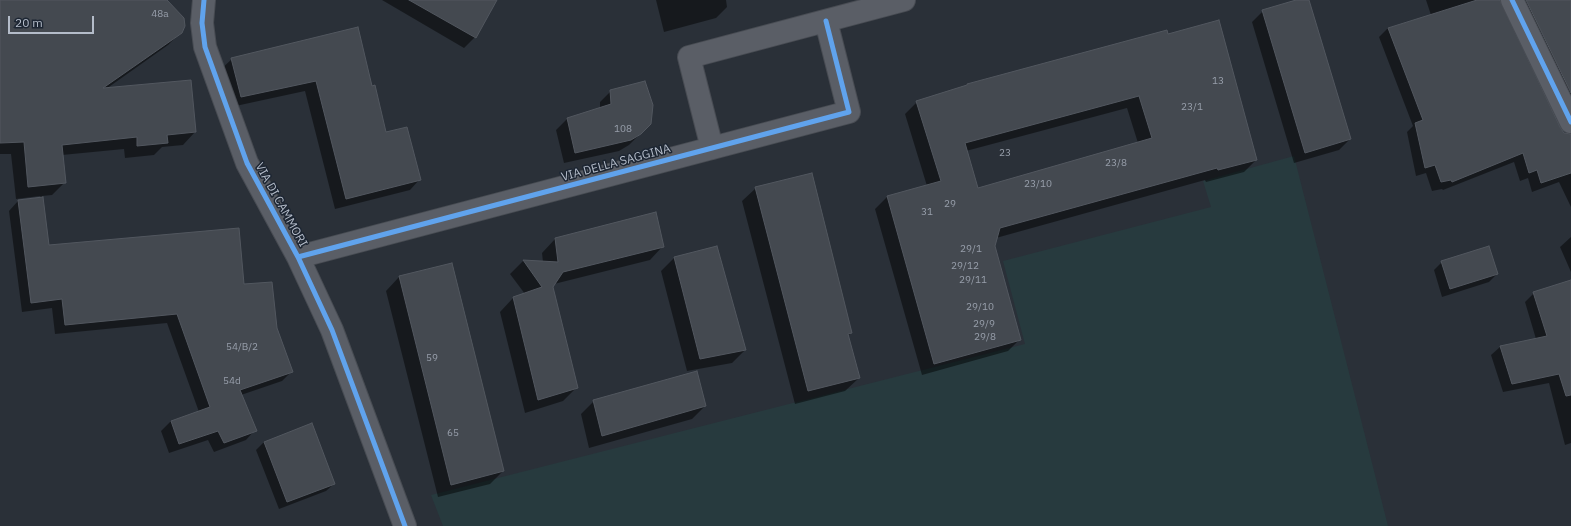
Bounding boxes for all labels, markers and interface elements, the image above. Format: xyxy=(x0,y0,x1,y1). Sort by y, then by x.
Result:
scale bar xyxy=(10,8,96,34)
house number: 48a xyxy=(151,8,169,20)
text: 20 m xyxy=(15,15,43,30)
house number: 13 xyxy=(1212,75,1224,87)
house number: 23/1 xyxy=(1181,101,1203,113)
house number: 108 xyxy=(614,123,632,135)
street label: VIA DELLA SAGGINA xyxy=(560,141,672,185)
house number: 23 xyxy=(999,147,1011,159)
house number: 23/8 xyxy=(1105,157,1127,169)
street label: VIA DI CAMMORI xyxy=(252,160,310,250)
house number: 23/10 xyxy=(1024,178,1052,190)
house number: 29 xyxy=(944,198,956,210)
house number: 31 xyxy=(921,206,933,218)
house number: 29/1 xyxy=(960,243,982,255)
house number: 29/12 xyxy=(951,260,979,272)
house number: 29/11 xyxy=(959,274,987,286)
house number: 29/10 xyxy=(966,301,994,313)
house number: 29/9 xyxy=(973,318,995,330)
house number: 29/8 xyxy=(974,331,996,343)
house number: 54/B/2 xyxy=(226,341,258,353)
house number: 59 xyxy=(426,352,438,364)
house number: 54d xyxy=(223,375,241,387)
house number: 65 xyxy=(447,427,459,439)

